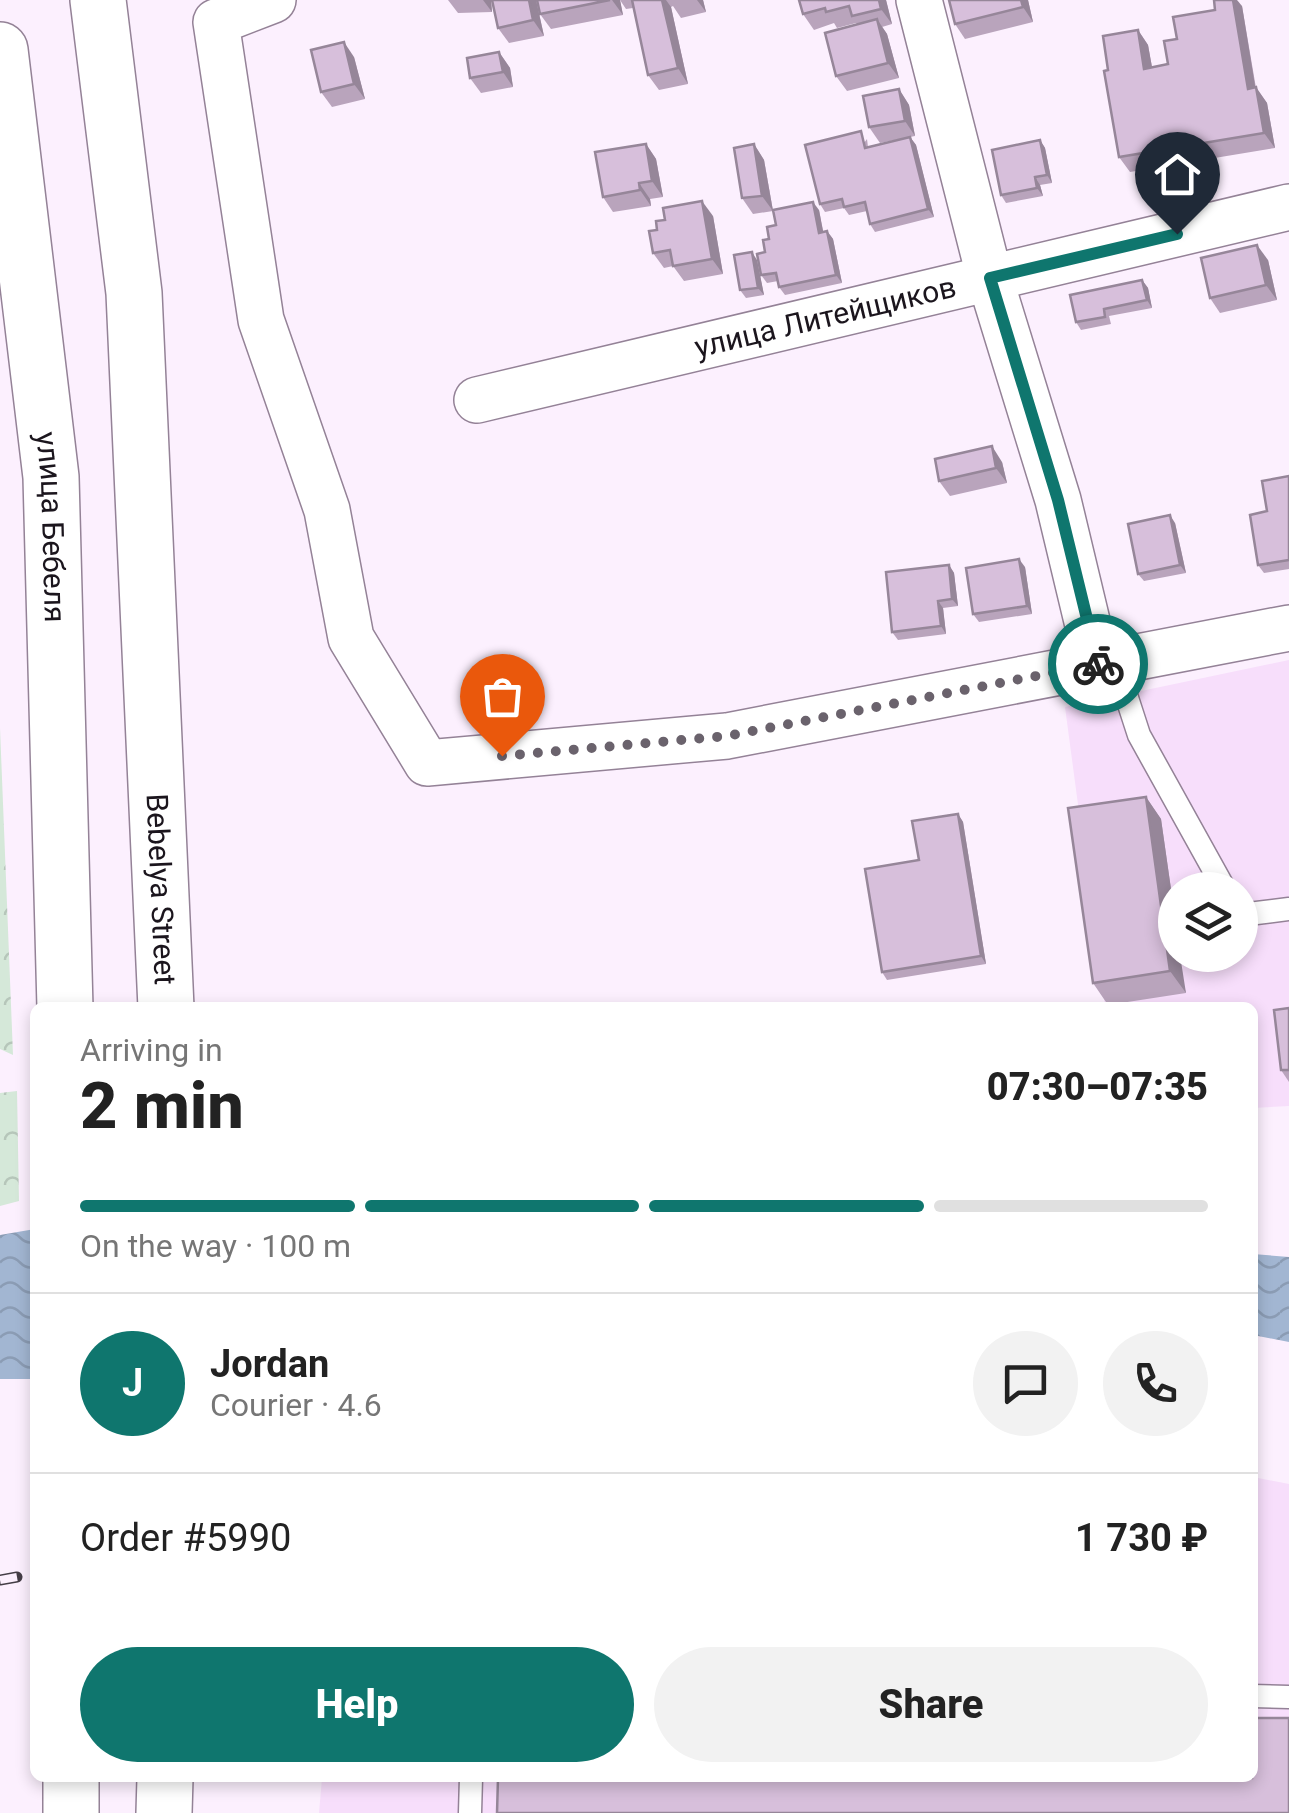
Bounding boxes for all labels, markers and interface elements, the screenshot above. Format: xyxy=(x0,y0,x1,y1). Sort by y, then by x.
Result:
pin xyxy=(1135,132,1220,235)
icon: home xyxy=(1150,147,1205,202)
street label: улица Литейщиков xyxy=(691,269,959,365)
street label: улица Бебеля xyxy=(29,430,73,623)
courier xyxy=(1048,614,1148,714)
icon: bike xyxy=(1071,637,1126,692)
pin xyxy=(460,654,545,757)
icon: bag xyxy=(475,669,530,724)
street label: Bebelya Street xyxy=(139,793,183,986)
map controls xyxy=(1158,872,1258,972)
button: layers xyxy=(1158,872,1258,972)
text: Arriving in xyxy=(80,1031,223,1069)
text: 07:30–07:35 xyxy=(987,1065,1208,1109)
text: 2 min xyxy=(80,1068,244,1144)
text: On the way · 100 m xyxy=(80,1227,351,1265)
button: chat xyxy=(973,1331,1078,1436)
button: phone xyxy=(1103,1331,1208,1436)
text: Jordan xyxy=(210,1342,329,1386)
text: J xyxy=(122,1361,143,1405)
text: Courier · 4.6 xyxy=(210,1386,382,1424)
text: Order #5990 xyxy=(80,1516,291,1560)
text: 1 730 ₽ xyxy=(1075,1516,1208,1560)
button: Help xyxy=(80,1647,634,1762)
button: Share xyxy=(654,1647,1208,1762)

